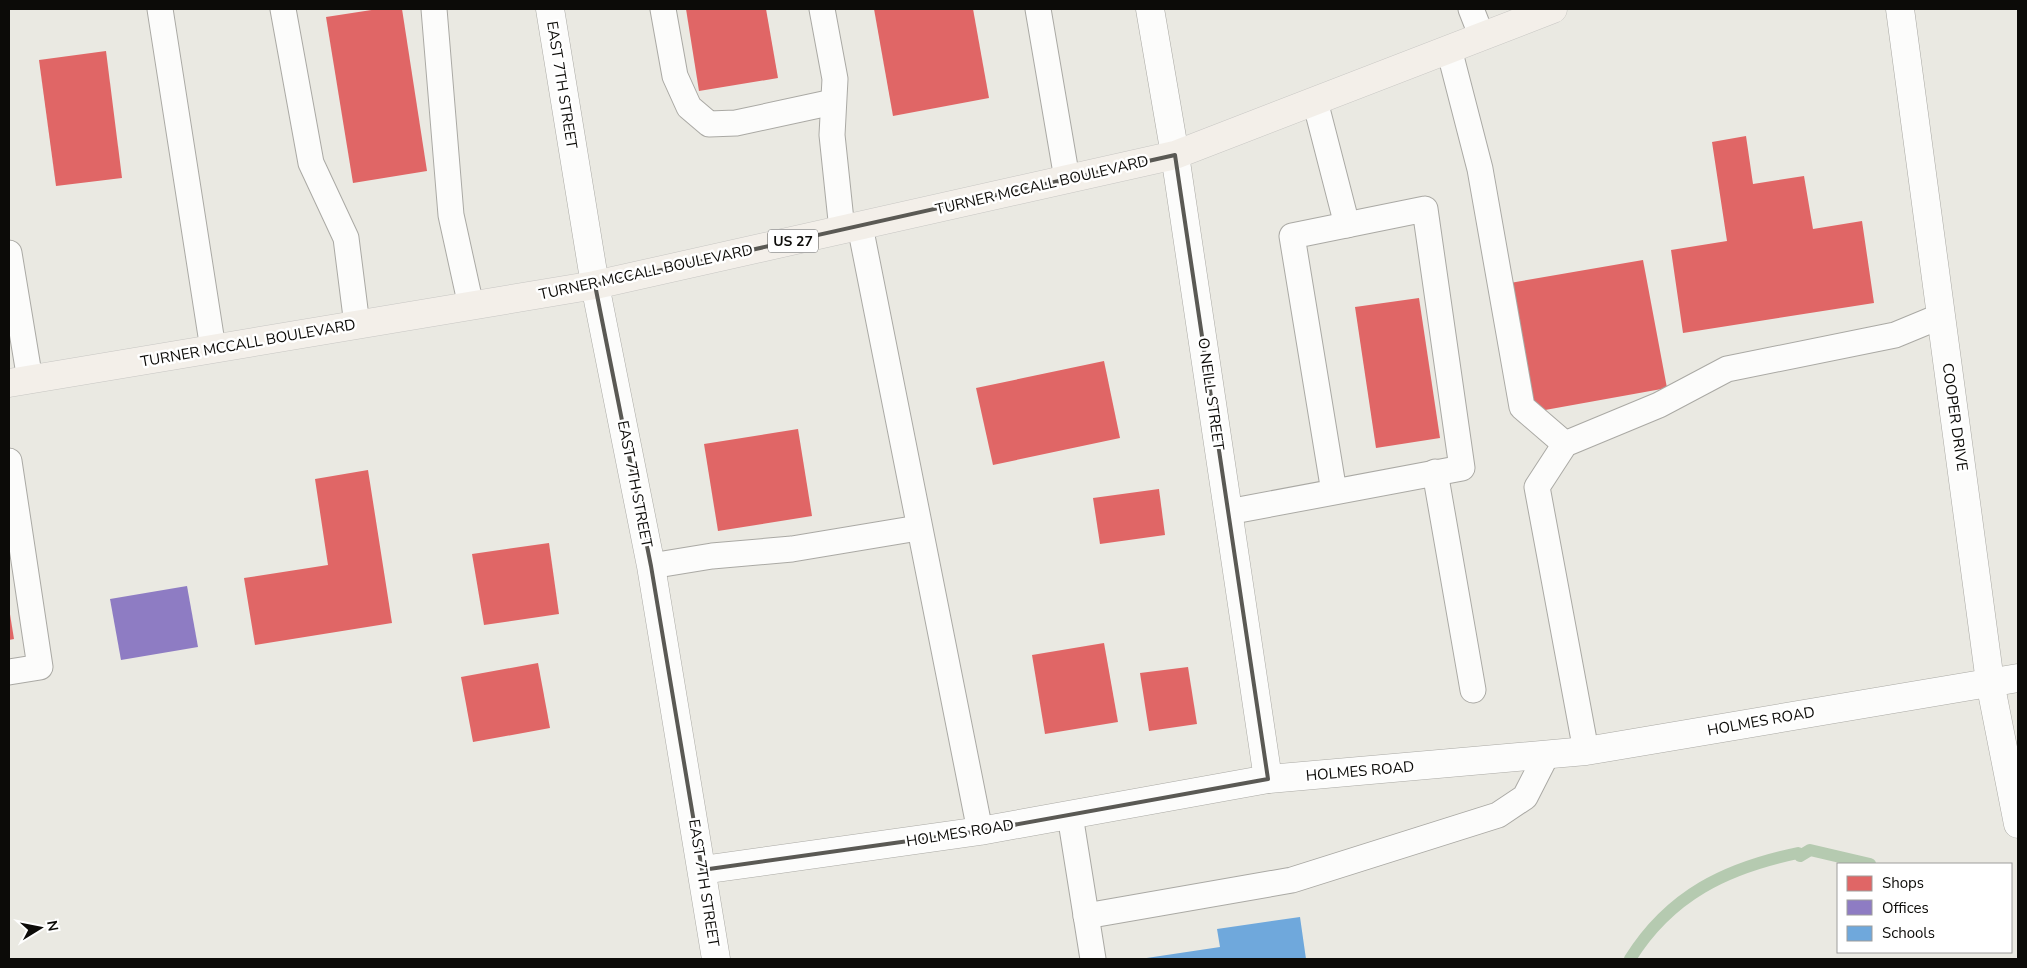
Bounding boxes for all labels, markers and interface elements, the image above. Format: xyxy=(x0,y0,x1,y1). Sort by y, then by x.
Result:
street label: EAST 7TH STREET xyxy=(542,20,582,150)
street label: TURNER MCCALL BOULEVARD xyxy=(933,151,1151,219)
road number: US 27 xyxy=(768,230,818,252)
street label: TURNER MCCALL BOULEVARD xyxy=(537,240,755,304)
street label: TURNER MCCALL BOULEVARD xyxy=(139,314,357,372)
street label: O NEILL STREET xyxy=(1193,336,1229,452)
street label: COOPER DRIVE xyxy=(1938,362,1972,472)
street label: EAST 7TH STREET xyxy=(613,419,657,549)
street label: HOLMES ROAD xyxy=(1706,702,1816,740)
street label: HOLMES ROAD xyxy=(1305,756,1415,786)
street label: HOLMES ROAD xyxy=(905,815,1015,851)
street label: EAST 7TH STREET xyxy=(684,818,724,948)
legend xyxy=(1837,863,2012,953)
text: Shops xyxy=(1882,873,1924,893)
text: Offices xyxy=(1882,898,1929,918)
north arrow xyxy=(15,903,65,953)
text: N xyxy=(42,919,63,933)
text: Schools xyxy=(1882,923,1935,943)

